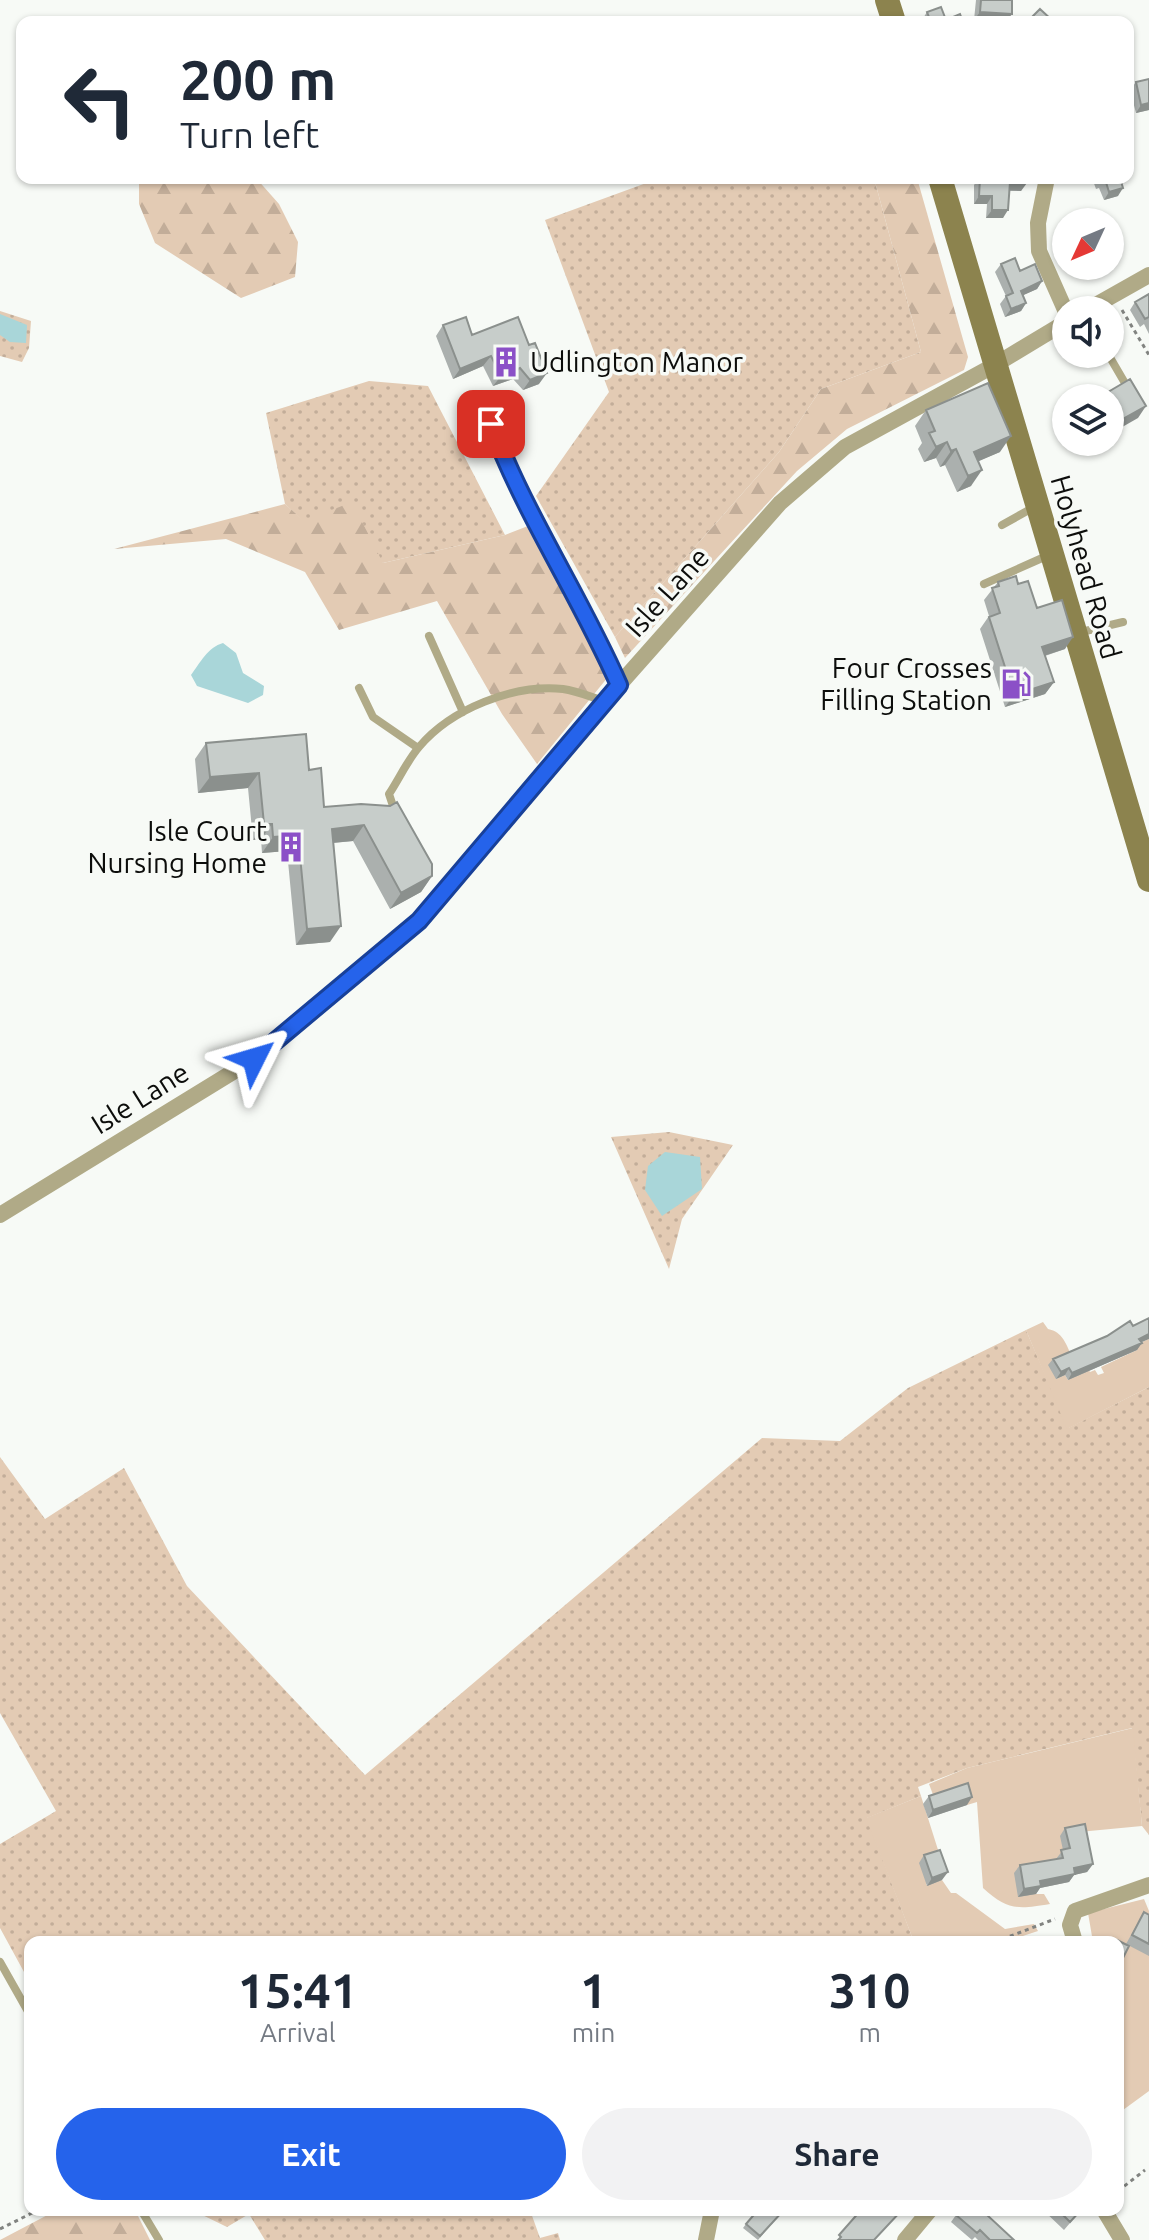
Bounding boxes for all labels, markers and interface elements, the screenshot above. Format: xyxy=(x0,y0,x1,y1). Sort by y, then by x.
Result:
icon: left xyxy=(48,48,152,152)
text: 200 m xyxy=(180,48,336,111)
text: Turn left xyxy=(180,114,319,155)
north arrow xyxy=(1052,208,1124,280)
map controls xyxy=(1052,208,1124,456)
button: sound xyxy=(1052,296,1124,368)
building icon: Udlington Manor xyxy=(489,345,523,379)
place label: Udlington Manor xyxy=(530,346,744,377)
button: layers xyxy=(1052,384,1124,456)
pin xyxy=(457,390,525,458)
icon: arrive xyxy=(469,402,513,446)
street label: Holyhead Road xyxy=(1045,471,1128,662)
street label: Isle Lane xyxy=(619,541,714,642)
place label: Four Crosses Filling Station xyxy=(820,652,992,715)
fuel station icon: Four Crosses Filling Station xyxy=(999,667,1033,701)
place label: Isle Court Nursing Home xyxy=(87,815,267,878)
building icon: Isle Court Nursing Home xyxy=(274,830,308,864)
position arrow xyxy=(212,1017,296,1101)
street label: Isle Lane xyxy=(85,1056,194,1140)
text: 15:41 xyxy=(238,1963,358,2017)
text: 1 xyxy=(580,1963,607,2017)
text: 310 xyxy=(829,1963,910,2017)
text: Arrival xyxy=(260,2018,336,2047)
text: min xyxy=(572,2018,615,2047)
text: m xyxy=(858,2018,881,2047)
button: Exit xyxy=(56,2108,566,2200)
button: Share xyxy=(582,2108,1092,2200)

